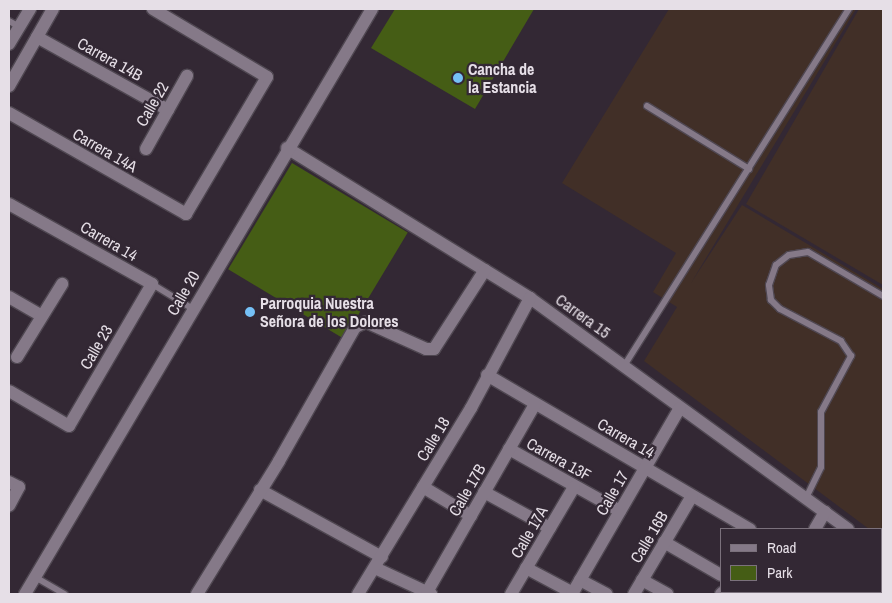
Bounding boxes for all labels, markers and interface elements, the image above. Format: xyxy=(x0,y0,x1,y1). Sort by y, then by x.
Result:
street label: Carrera 14B xyxy=(74,33,146,85)
place label: Cancha de la Estancia xyxy=(468,59,537,97)
marker: Cancha de la Estancia xyxy=(452,72,464,84)
street label: Calle 22 xyxy=(132,78,172,130)
street label: Carrera 14A xyxy=(69,124,141,176)
street label: Carrera 14 xyxy=(77,217,141,265)
street label: Calle 20 xyxy=(163,267,203,319)
street label: Carrera 15 xyxy=(552,290,614,342)
place label: Parroquia Nuestra Señora de los Dolores xyxy=(260,293,399,331)
marker: Parroquia Nuestra Señora de los Dolores xyxy=(244,306,256,318)
street label: Calle 23 xyxy=(76,321,116,373)
street label: Calle 18 xyxy=(412,413,454,465)
street label: Carrera 14 xyxy=(594,414,658,462)
street label: Carrera 13F xyxy=(523,433,595,485)
street label: Calle 17B xyxy=(444,461,490,519)
street label: Calle 17 xyxy=(592,467,632,519)
street label: Calle 17A xyxy=(506,503,552,561)
street label: Calle 16B xyxy=(626,508,672,566)
legend xyxy=(720,528,882,593)
text: Road xyxy=(767,537,796,558)
text: Park xyxy=(767,562,792,583)

